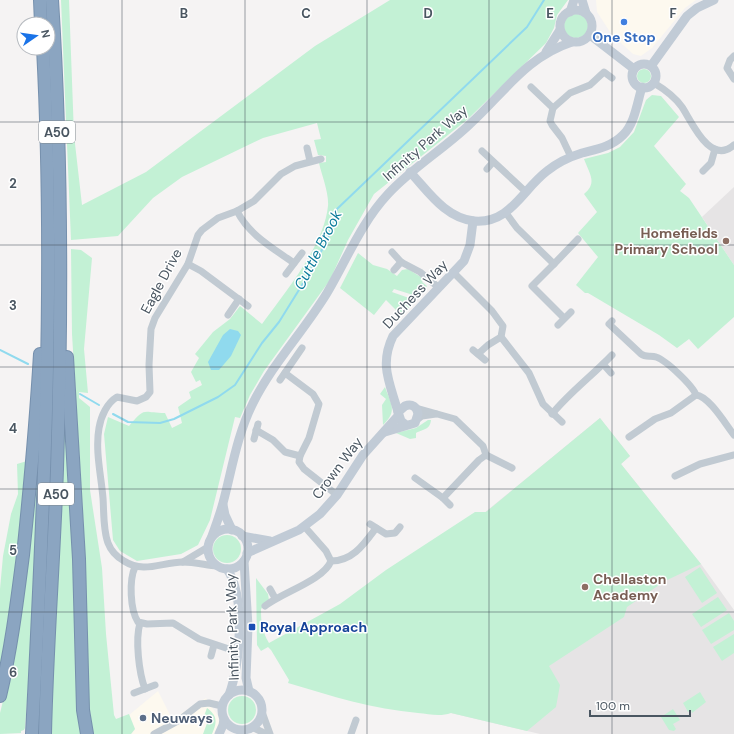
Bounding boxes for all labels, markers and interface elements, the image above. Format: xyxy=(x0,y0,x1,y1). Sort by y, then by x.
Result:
text: B xyxy=(180,5,188,22)
text: C xyxy=(301,5,311,22)
text: D xyxy=(423,5,433,22)
text: E xyxy=(546,5,554,22)
text: F xyxy=(669,5,677,22)
north arrow xyxy=(16,16,56,56)
marker: One Stop xyxy=(619,17,629,27)
text: N xyxy=(38,28,53,39)
place label: One Stop xyxy=(592,28,656,46)
street label: Infinity Park Way xyxy=(379,101,471,185)
road number: A50 xyxy=(39,121,75,143)
text: 2 xyxy=(9,175,17,192)
water label: Cuttle Brook xyxy=(289,206,347,293)
place label: Homefields Primary School xyxy=(615,224,718,258)
marker: Homefields Primary School xyxy=(721,236,731,246)
street label: Eagle Drive xyxy=(136,245,186,317)
street label: Duchess Way xyxy=(379,256,452,332)
text: 3 xyxy=(9,297,17,314)
text: 4 xyxy=(9,420,17,437)
street label: Crown Way xyxy=(308,433,366,503)
road number: A50 xyxy=(38,483,74,505)
text: 5 xyxy=(9,542,17,559)
place label: Chellaston Academy xyxy=(593,570,666,604)
street label: Infinity Park Way xyxy=(221,573,243,681)
marker: Chellaston Academy xyxy=(580,582,590,592)
place label: Royal Approach xyxy=(260,618,367,636)
marker: Royal Approach xyxy=(247,622,257,632)
text: 6 xyxy=(9,664,17,681)
scale bar xyxy=(590,692,690,718)
text: 100 m xyxy=(596,698,630,714)
place label: Neuways xyxy=(151,709,213,727)
marker: Neuways xyxy=(138,713,148,723)

